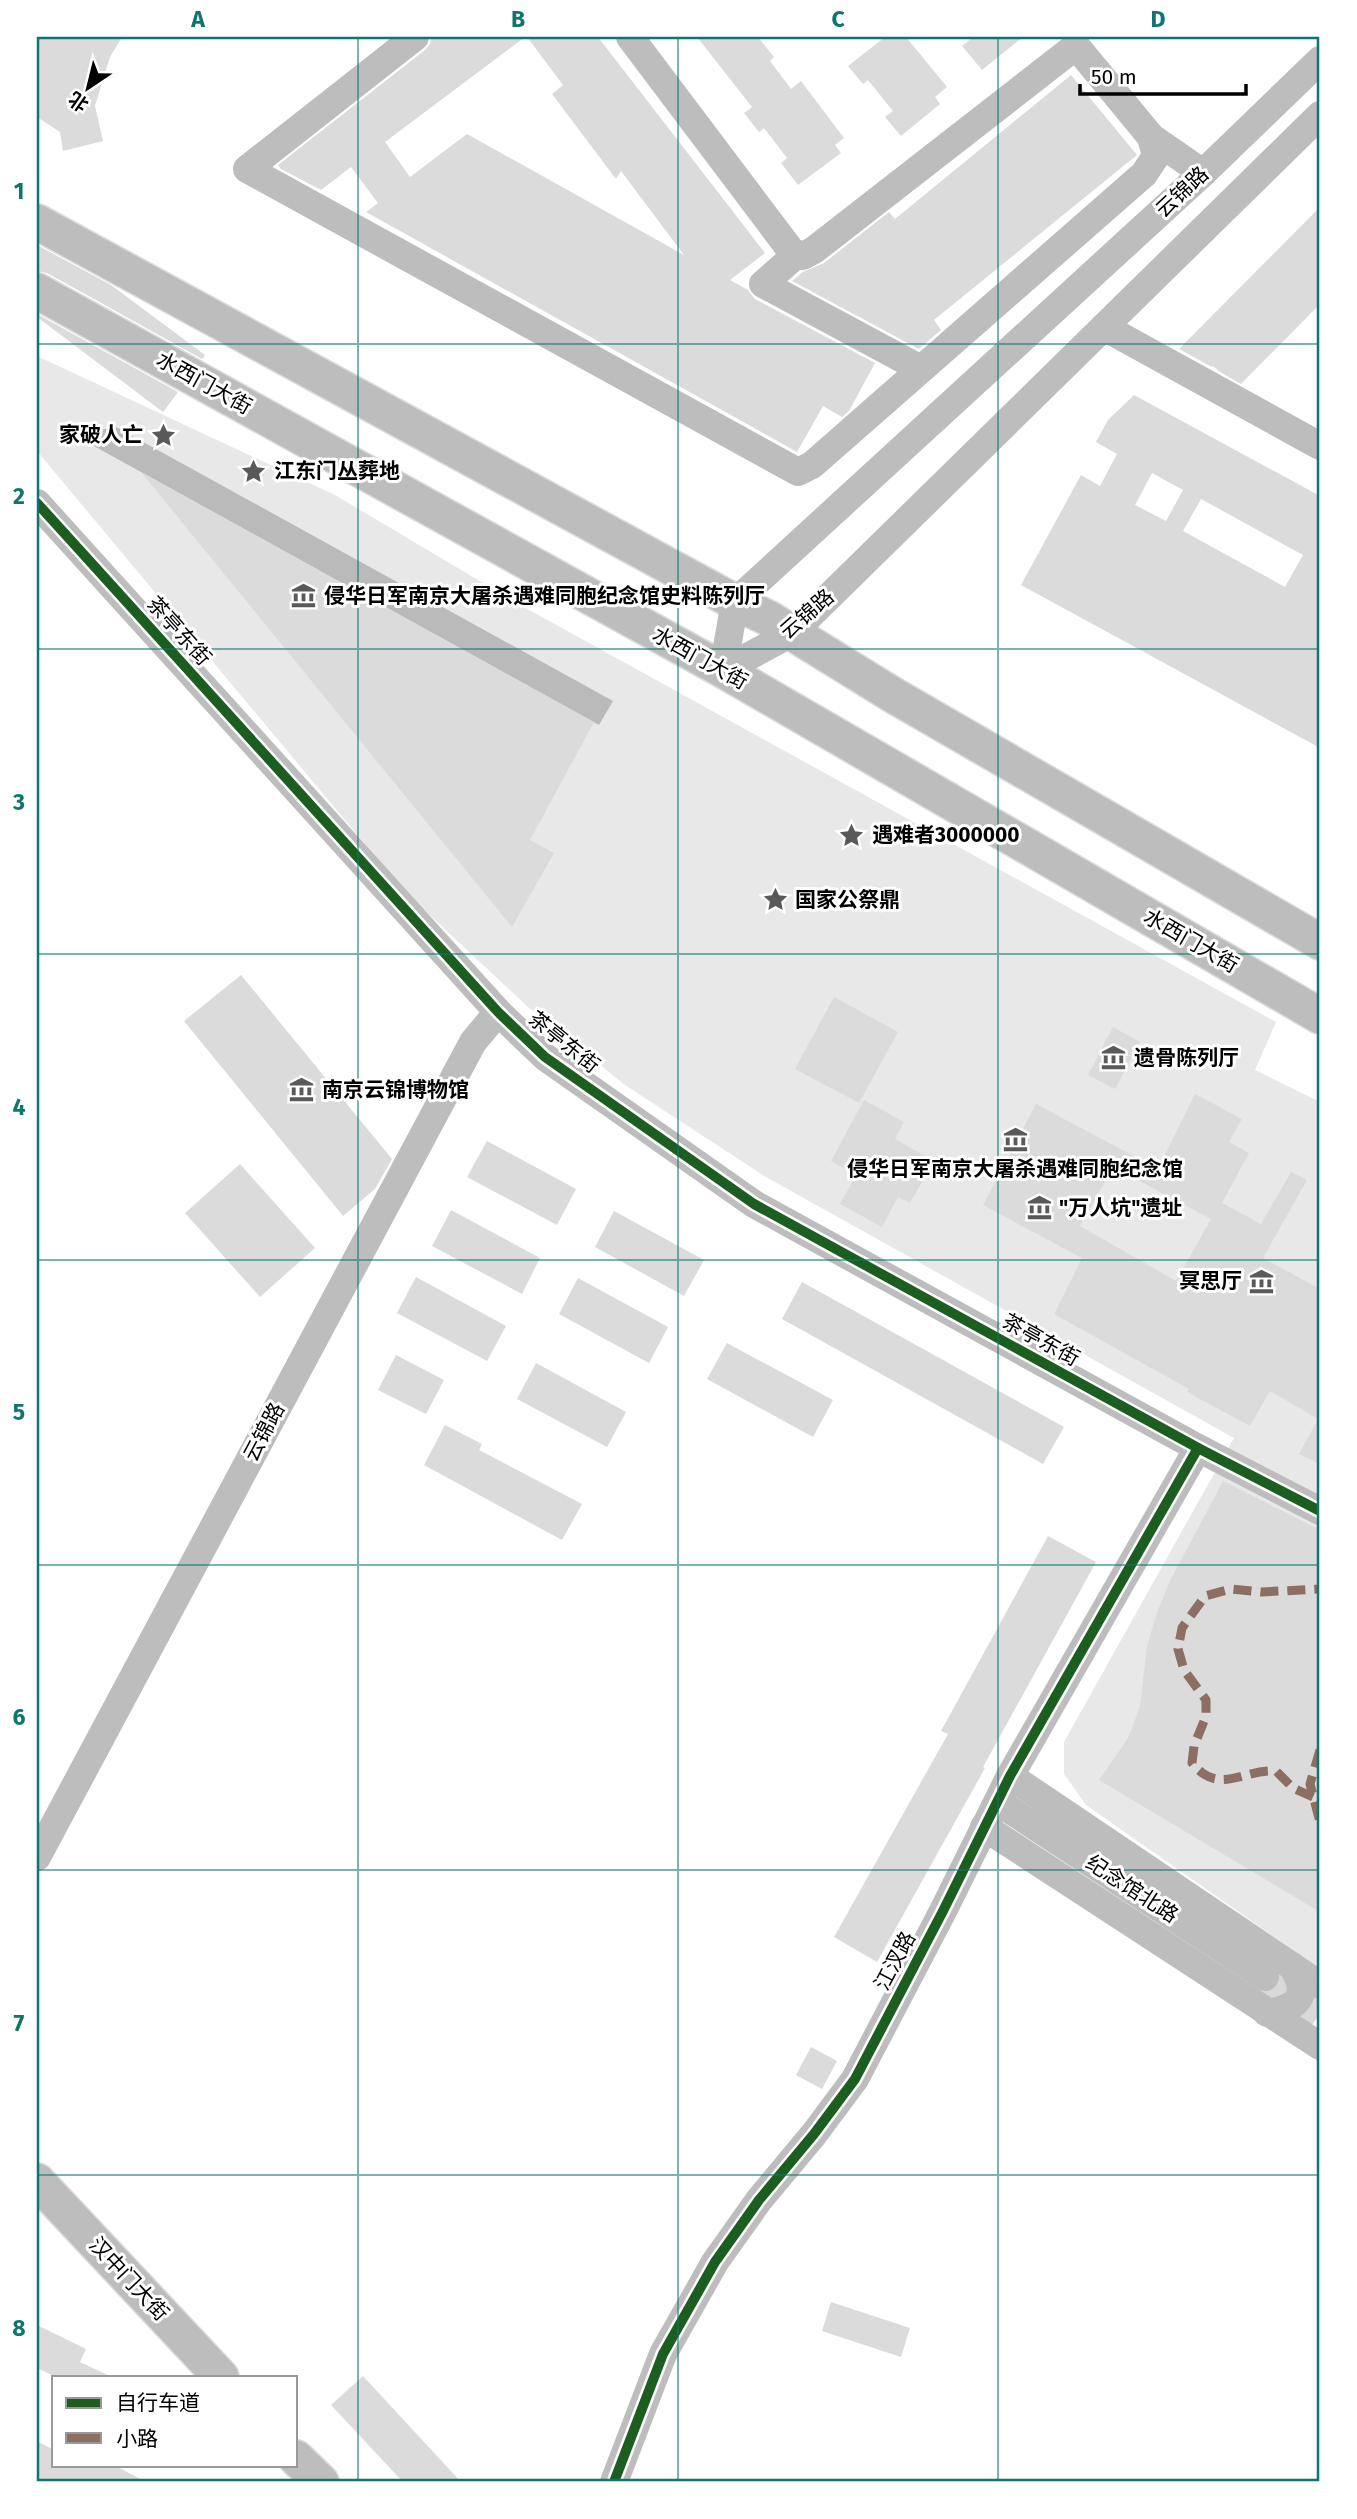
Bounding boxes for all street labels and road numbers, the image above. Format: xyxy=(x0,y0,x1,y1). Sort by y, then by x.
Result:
street label: 云锦路 xyxy=(1150,161,1214,223)
street label: 水西门大街 xyxy=(152,346,256,420)
street label: 云锦路 xyxy=(775,584,839,644)
street label: 茶亭东街 xyxy=(141,591,217,671)
street label: 水西门大街 xyxy=(648,621,752,695)
street label: 水西门大街 xyxy=(1139,903,1243,979)
street label: 茶亭东街 xyxy=(523,1005,605,1079)
street label: 茶亭东街 xyxy=(998,1308,1084,1372)
street label: 云锦路 xyxy=(238,1398,290,1466)
street label: 纪念馆北路 xyxy=(1081,1850,1183,1928)
street label: 江汊路 xyxy=(869,1927,921,1995)
street label: 汉中门大街 xyxy=(84,2232,174,2326)

